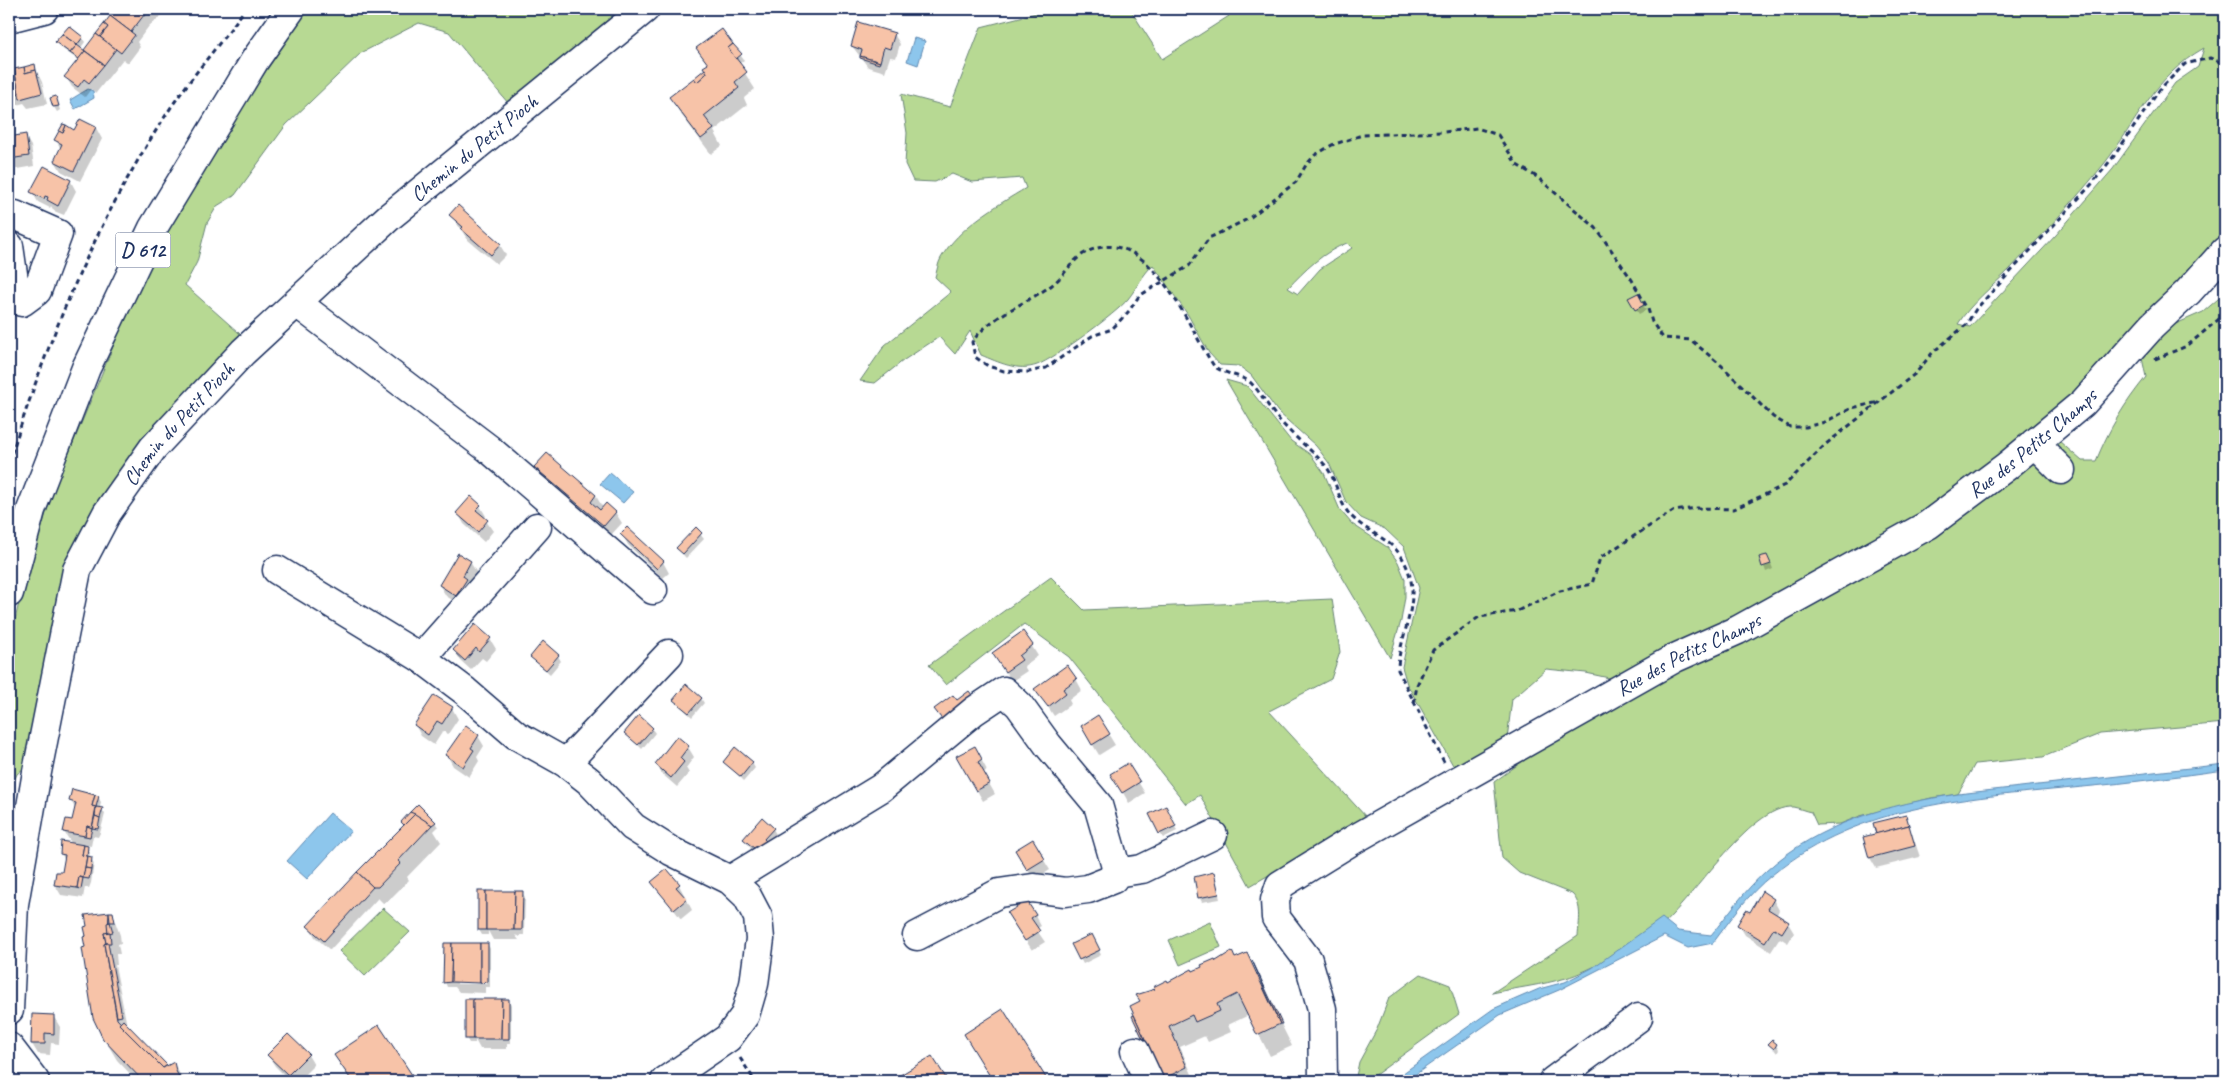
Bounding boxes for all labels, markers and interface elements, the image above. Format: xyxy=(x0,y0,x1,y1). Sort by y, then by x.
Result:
street label: Chemin du Petit Pioch xyxy=(405,88,544,207)
road number: D 612 xyxy=(116,232,170,268)
street label: Chemin du Petit Pioch xyxy=(117,356,241,491)
street label: Rue des Petits Champs xyxy=(1963,382,2104,504)
street label: Rue des Petits Champs xyxy=(1611,606,1767,702)

